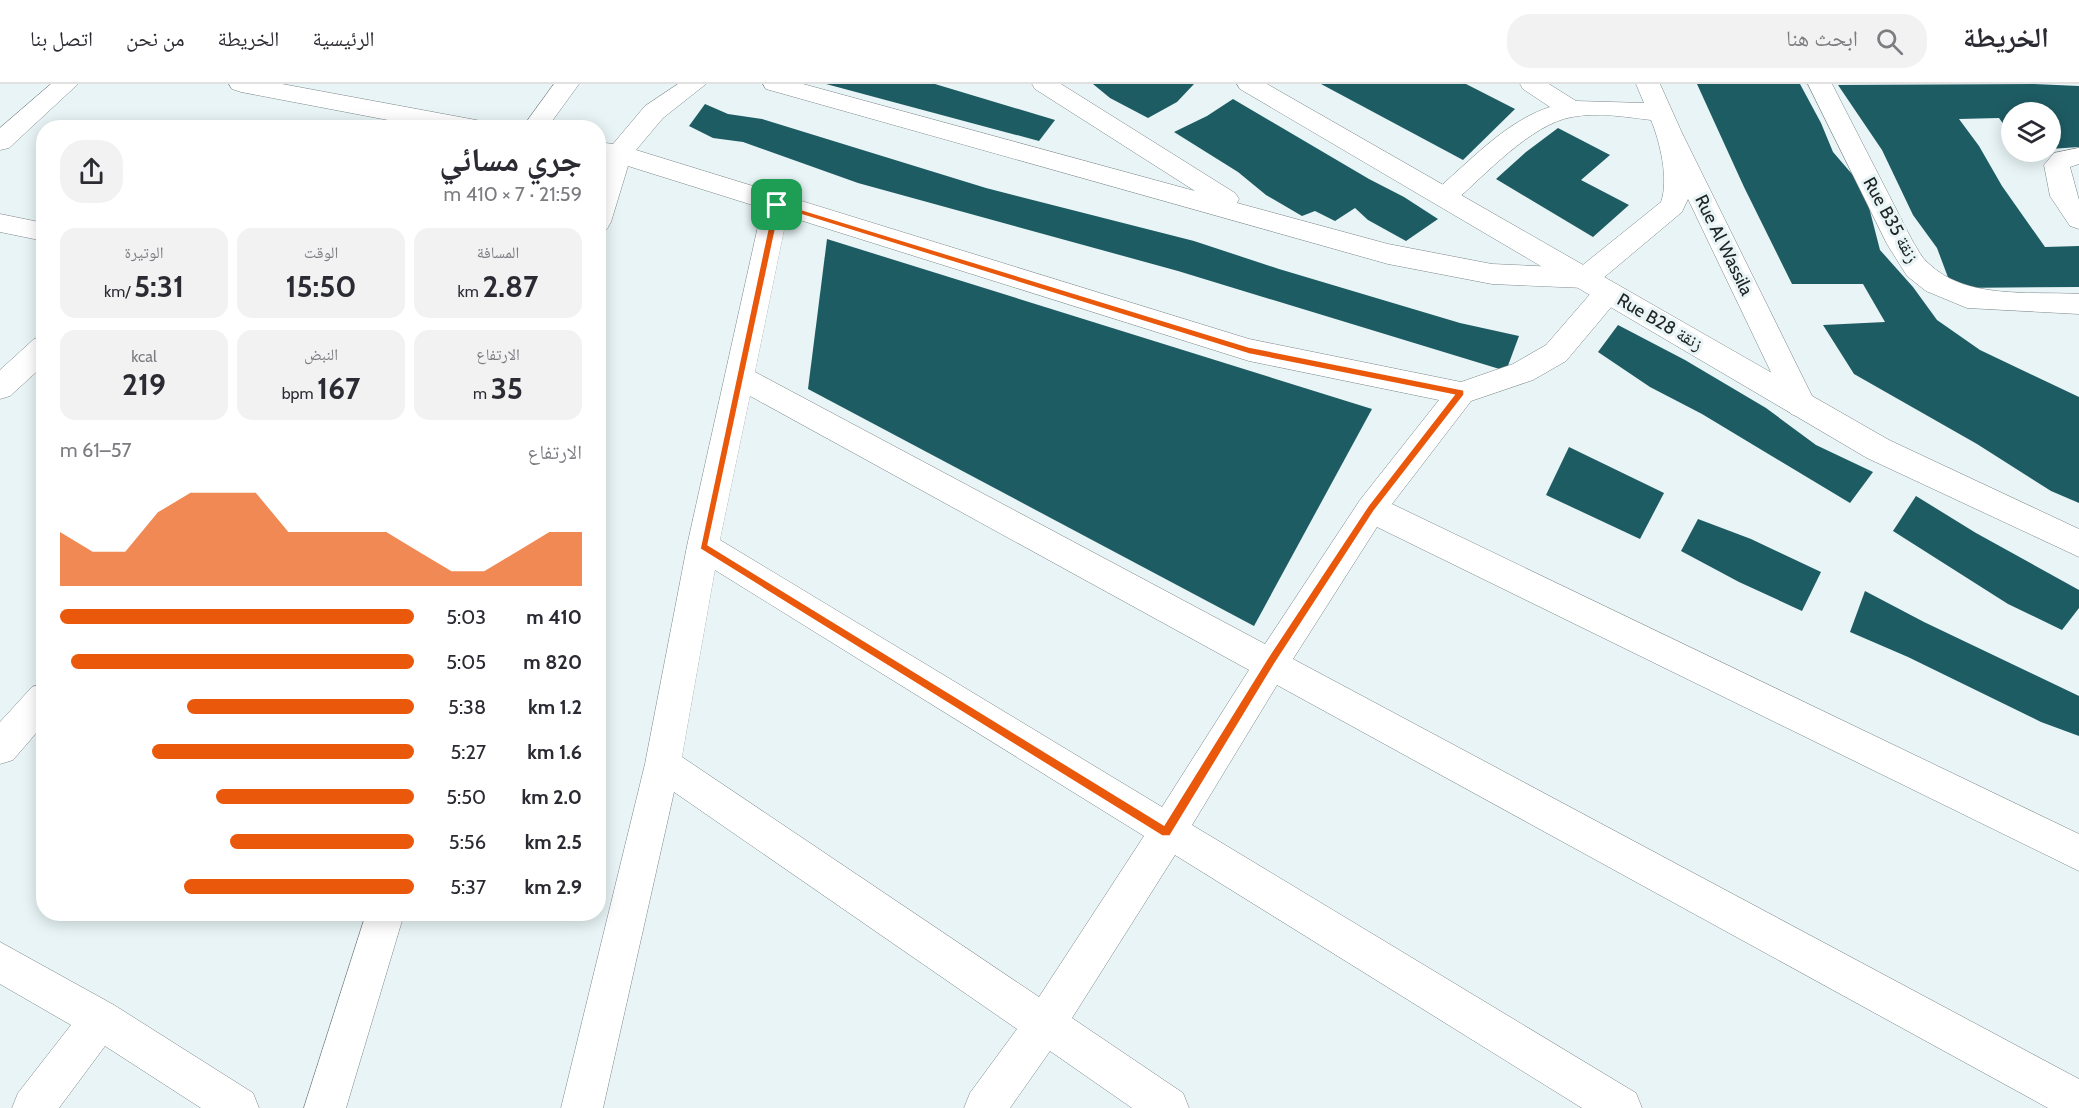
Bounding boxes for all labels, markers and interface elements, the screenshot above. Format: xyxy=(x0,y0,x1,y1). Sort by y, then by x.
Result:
search box xyxy=(1507,14,1927,68)
text: الخريطة xyxy=(1963,20,2049,54)
text: ابحث هنا xyxy=(1786,25,1858,52)
icon: search xyxy=(1873,25,1906,58)
text: اتصل بنا xyxy=(30,26,93,51)
text: من نحن xyxy=(126,26,185,51)
text: الخريطة xyxy=(218,26,279,51)
text: الرئيسية xyxy=(312,26,375,51)
map controls xyxy=(2001,102,2061,162)
button: layers xyxy=(2001,102,2061,162)
text: جري مسائي xyxy=(439,139,582,179)
button: share xyxy=(60,140,123,203)
street label: Rue B35 زنقة xyxy=(1858,173,1924,267)
pin xyxy=(751,179,802,230)
text: 21:59 · 7 × 410 m xyxy=(444,182,582,206)
icon: arrive xyxy=(760,188,793,221)
street label: Rue Al Wassila xyxy=(1690,191,1758,299)
text: الوتيرة xyxy=(125,243,163,262)
text: الوقت xyxy=(304,243,338,262)
text: المسافة xyxy=(477,243,519,262)
text: 5:31 xyxy=(134,268,184,305)
text: 15:50 xyxy=(285,268,357,305)
text: 2.87 xyxy=(482,268,538,305)
text: /km xyxy=(104,282,134,301)
text: km xyxy=(458,282,482,301)
street label: Rue B28 زنقة xyxy=(1613,289,1707,355)
text: النبض xyxy=(304,345,338,364)
text: الارتفاع xyxy=(476,345,520,364)
text: kcal xyxy=(131,347,157,366)
text: 219 xyxy=(122,366,166,403)
text: 167 xyxy=(317,370,360,407)
text: 35 xyxy=(491,370,523,407)
text: bpm xyxy=(282,384,317,403)
text: m xyxy=(473,384,491,403)
text: 57–61 m xyxy=(60,438,132,462)
text: الارتفاع xyxy=(527,440,582,464)
text: 5:03 xyxy=(446,605,486,629)
text: 410 m xyxy=(526,605,582,629)
text: 5:05 xyxy=(446,650,486,674)
text: 820 m xyxy=(523,650,582,674)
text: 5:38 xyxy=(448,695,486,719)
text: 1.2 km xyxy=(528,695,582,719)
text: 5:27 xyxy=(450,740,486,764)
text: 1.6 km xyxy=(527,740,582,764)
text: 5:50 xyxy=(446,785,486,809)
text: 2.0 km xyxy=(521,785,582,809)
text: 5:56 xyxy=(449,830,486,854)
text: 2.5 km xyxy=(525,830,582,854)
text: 5:37 xyxy=(450,875,486,899)
text: 2.9 km xyxy=(524,875,582,899)

